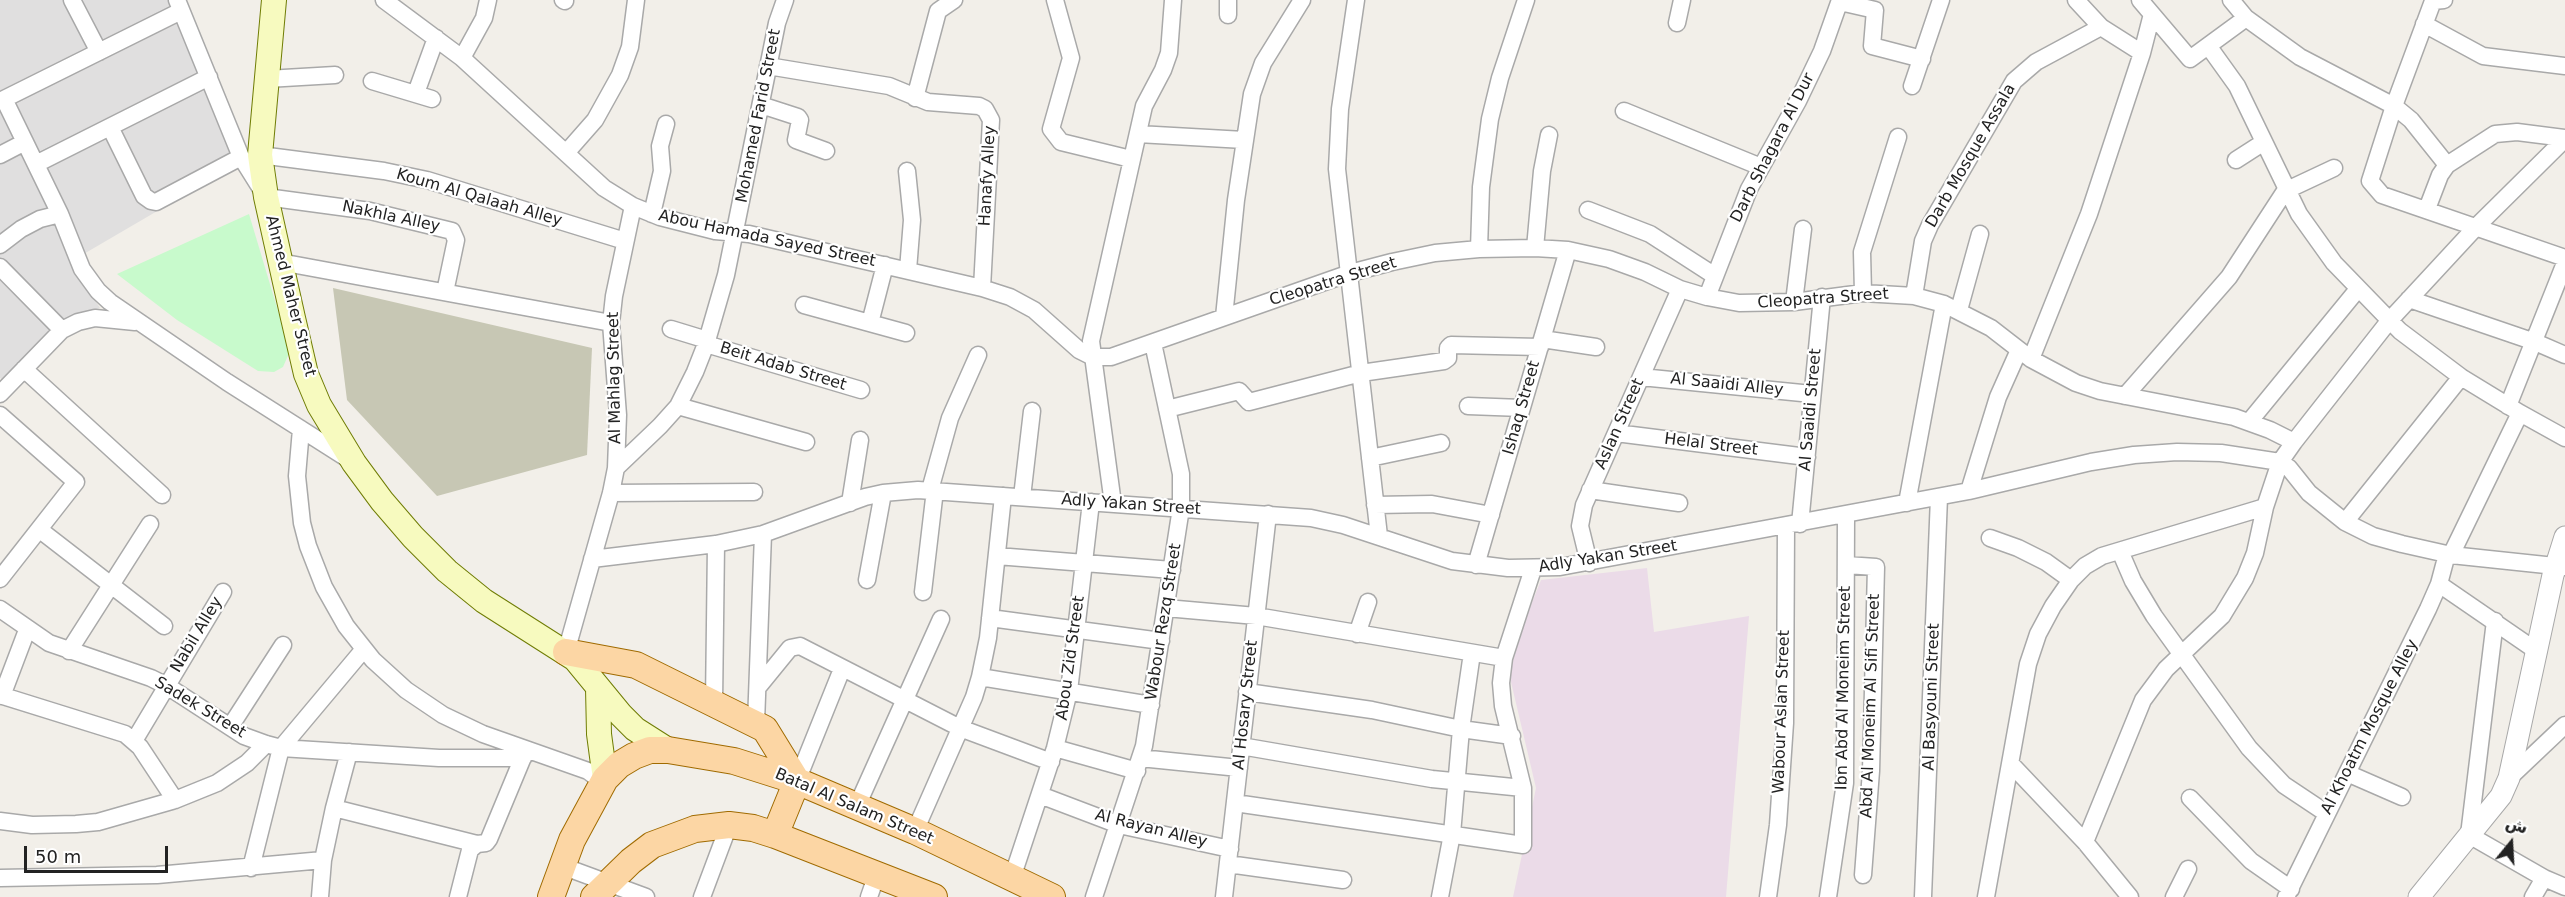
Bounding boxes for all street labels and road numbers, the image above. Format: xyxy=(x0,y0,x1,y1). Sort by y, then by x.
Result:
street label: Mohamed Farid Street xyxy=(733,27,785,205)
street label: Darb Shagara Al Dur xyxy=(1727,70,1819,226)
street label: Darb Mosque Assala xyxy=(1922,81,2020,231)
street label: Hanafy Alley xyxy=(976,125,1000,227)
street label: Koum Al Qalaah Alley xyxy=(394,165,564,231)
street label: Nakhla Alley xyxy=(340,197,442,237)
street label: Abou Hamada Sayed Street xyxy=(657,207,877,271)
street label: Ahmed Maher Street xyxy=(261,213,319,379)
street label: Cleopatra Street xyxy=(1267,254,1399,310)
street label: Cleopatra Street xyxy=(1757,285,1889,313)
street label: Al Mahlag Street xyxy=(604,312,626,444)
street label: Beit Adab Street xyxy=(718,339,848,395)
street label: Al Saaidi Street xyxy=(1796,348,1826,472)
street label: Ishaq Street xyxy=(1499,359,1545,457)
street label: Al Saaidi Alley xyxy=(1670,370,1784,400)
street label: Aslan Street xyxy=(1591,376,1649,472)
street label: Helal Street xyxy=(1663,430,1759,460)
street label: Adly Yakan Street xyxy=(1061,491,1201,519)
street label: Adly Yakan Street xyxy=(1537,537,1679,577)
street label: Wabour Rezq Street xyxy=(1142,542,1186,702)
street label: Ibn Abd Al Moneim Street xyxy=(1833,586,1855,790)
street label: Nabil Alley xyxy=(167,594,227,676)
street label: Abd Al Moneim Al Sifi Street xyxy=(1857,594,1885,818)
street label: Abou Zid Street xyxy=(1053,595,1089,721)
street label: Al Basyouni Street xyxy=(1920,623,1944,771)
street label: Wabour Aslan Street xyxy=(1770,630,1794,794)
street label: Al Khoatm Mosque Alley xyxy=(2317,636,2423,818)
street label: Al Hosary Street xyxy=(1230,639,1262,771)
street label: Sadek Street xyxy=(151,673,249,743)
street label: Batal Al Salam Street xyxy=(772,765,936,849)
street label: Al Rayan Alley xyxy=(1093,806,1209,852)

